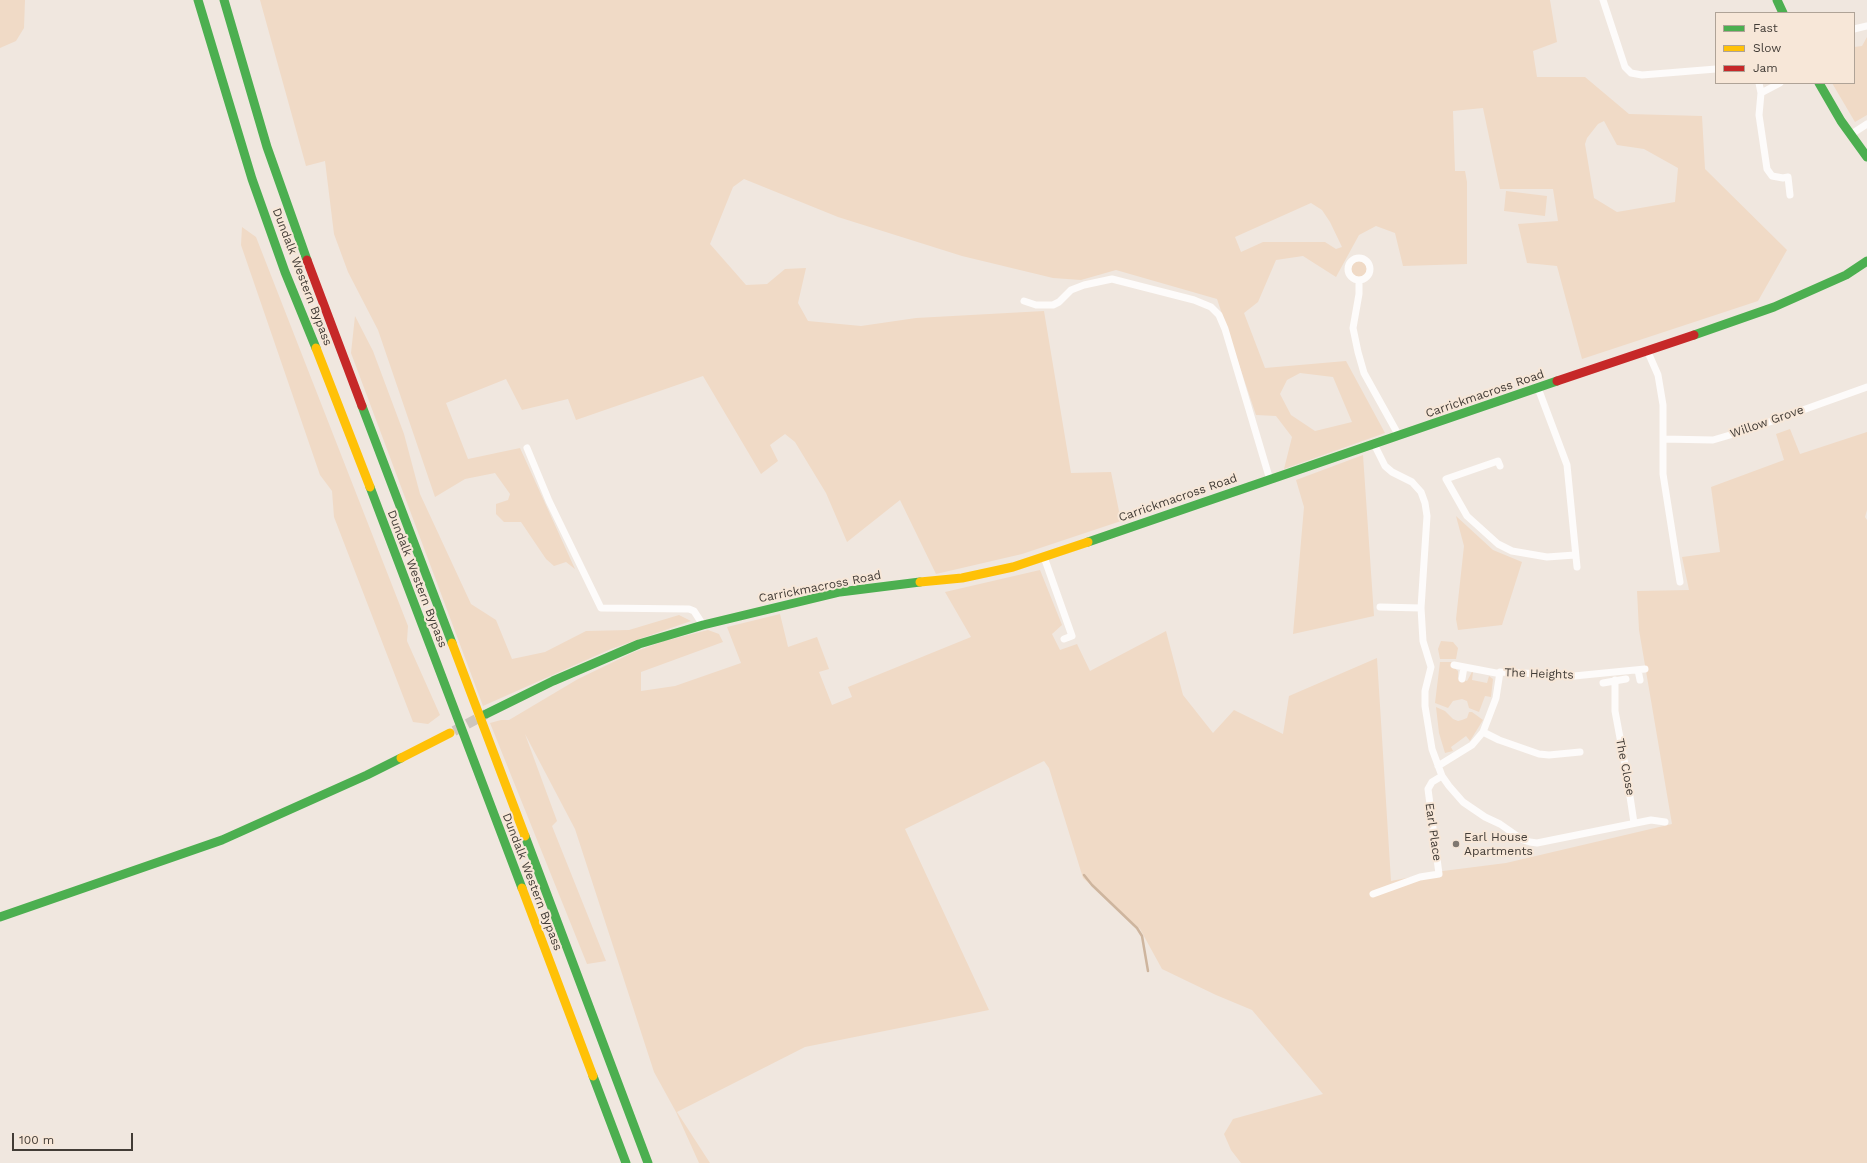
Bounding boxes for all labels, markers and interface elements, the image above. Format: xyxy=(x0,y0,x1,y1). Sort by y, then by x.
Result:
legend xyxy=(1715,12,1855,84)
text: Fast xyxy=(1753,21,1778,35)
text: Slow xyxy=(1753,41,1781,55)
text: Jam xyxy=(1753,61,1778,75)
street label: Dundalk Western Bypass xyxy=(269,206,335,348)
street label: Carrickmacross Road xyxy=(1424,367,1546,421)
street label: Willow Grove xyxy=(1728,403,1806,441)
street label: Carrickmacross Road xyxy=(1117,471,1239,525)
street label: Dundalk Western Bypass xyxy=(384,508,450,650)
street label: Carrickmacross Road xyxy=(758,568,882,606)
street label: The Heights xyxy=(1504,666,1574,682)
street label: The Close xyxy=(1612,737,1638,797)
street label: Earl Place xyxy=(1422,802,1444,862)
street label: Dundalk Western Bypass xyxy=(499,811,565,953)
place label: Earl House Apartments xyxy=(1464,830,1533,858)
marker: Earl House Apartments xyxy=(1451,839,1461,849)
scale bar xyxy=(14,1125,135,1151)
text: 100 m xyxy=(19,1133,54,1147)

